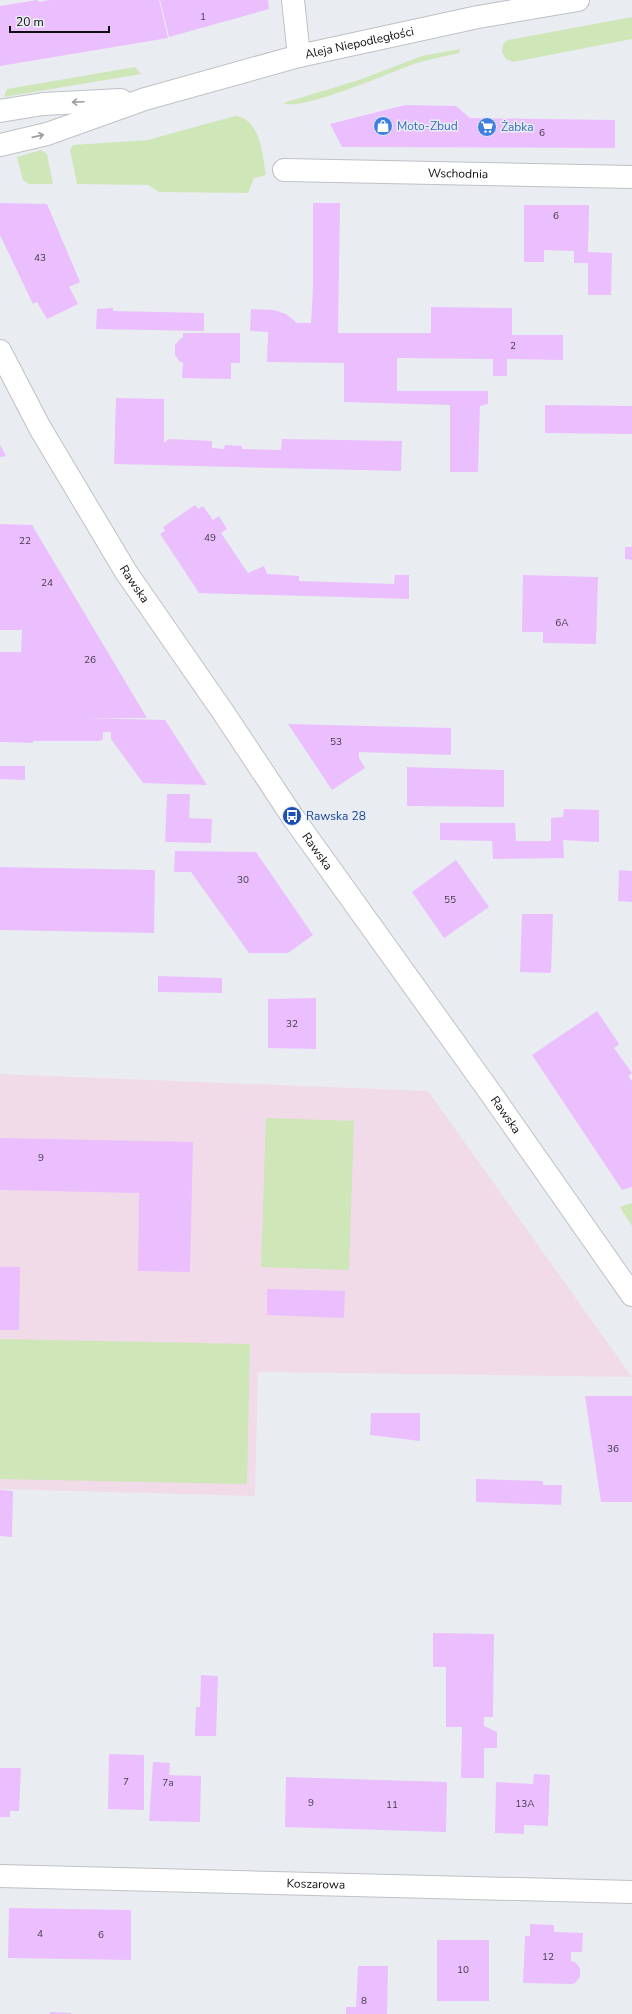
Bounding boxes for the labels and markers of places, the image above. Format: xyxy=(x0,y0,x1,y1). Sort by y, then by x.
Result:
shop icon: Moto-Zbud xyxy=(372,115,394,137)
supermarket icon: Żabka xyxy=(476,116,498,138)
place label: Moto-Zbud xyxy=(397,118,458,134)
place label: Żabka xyxy=(501,119,534,135)
bus stop icon: Rawska 28 xyxy=(281,805,303,827)
place label: Rawska 28 xyxy=(306,808,366,824)

